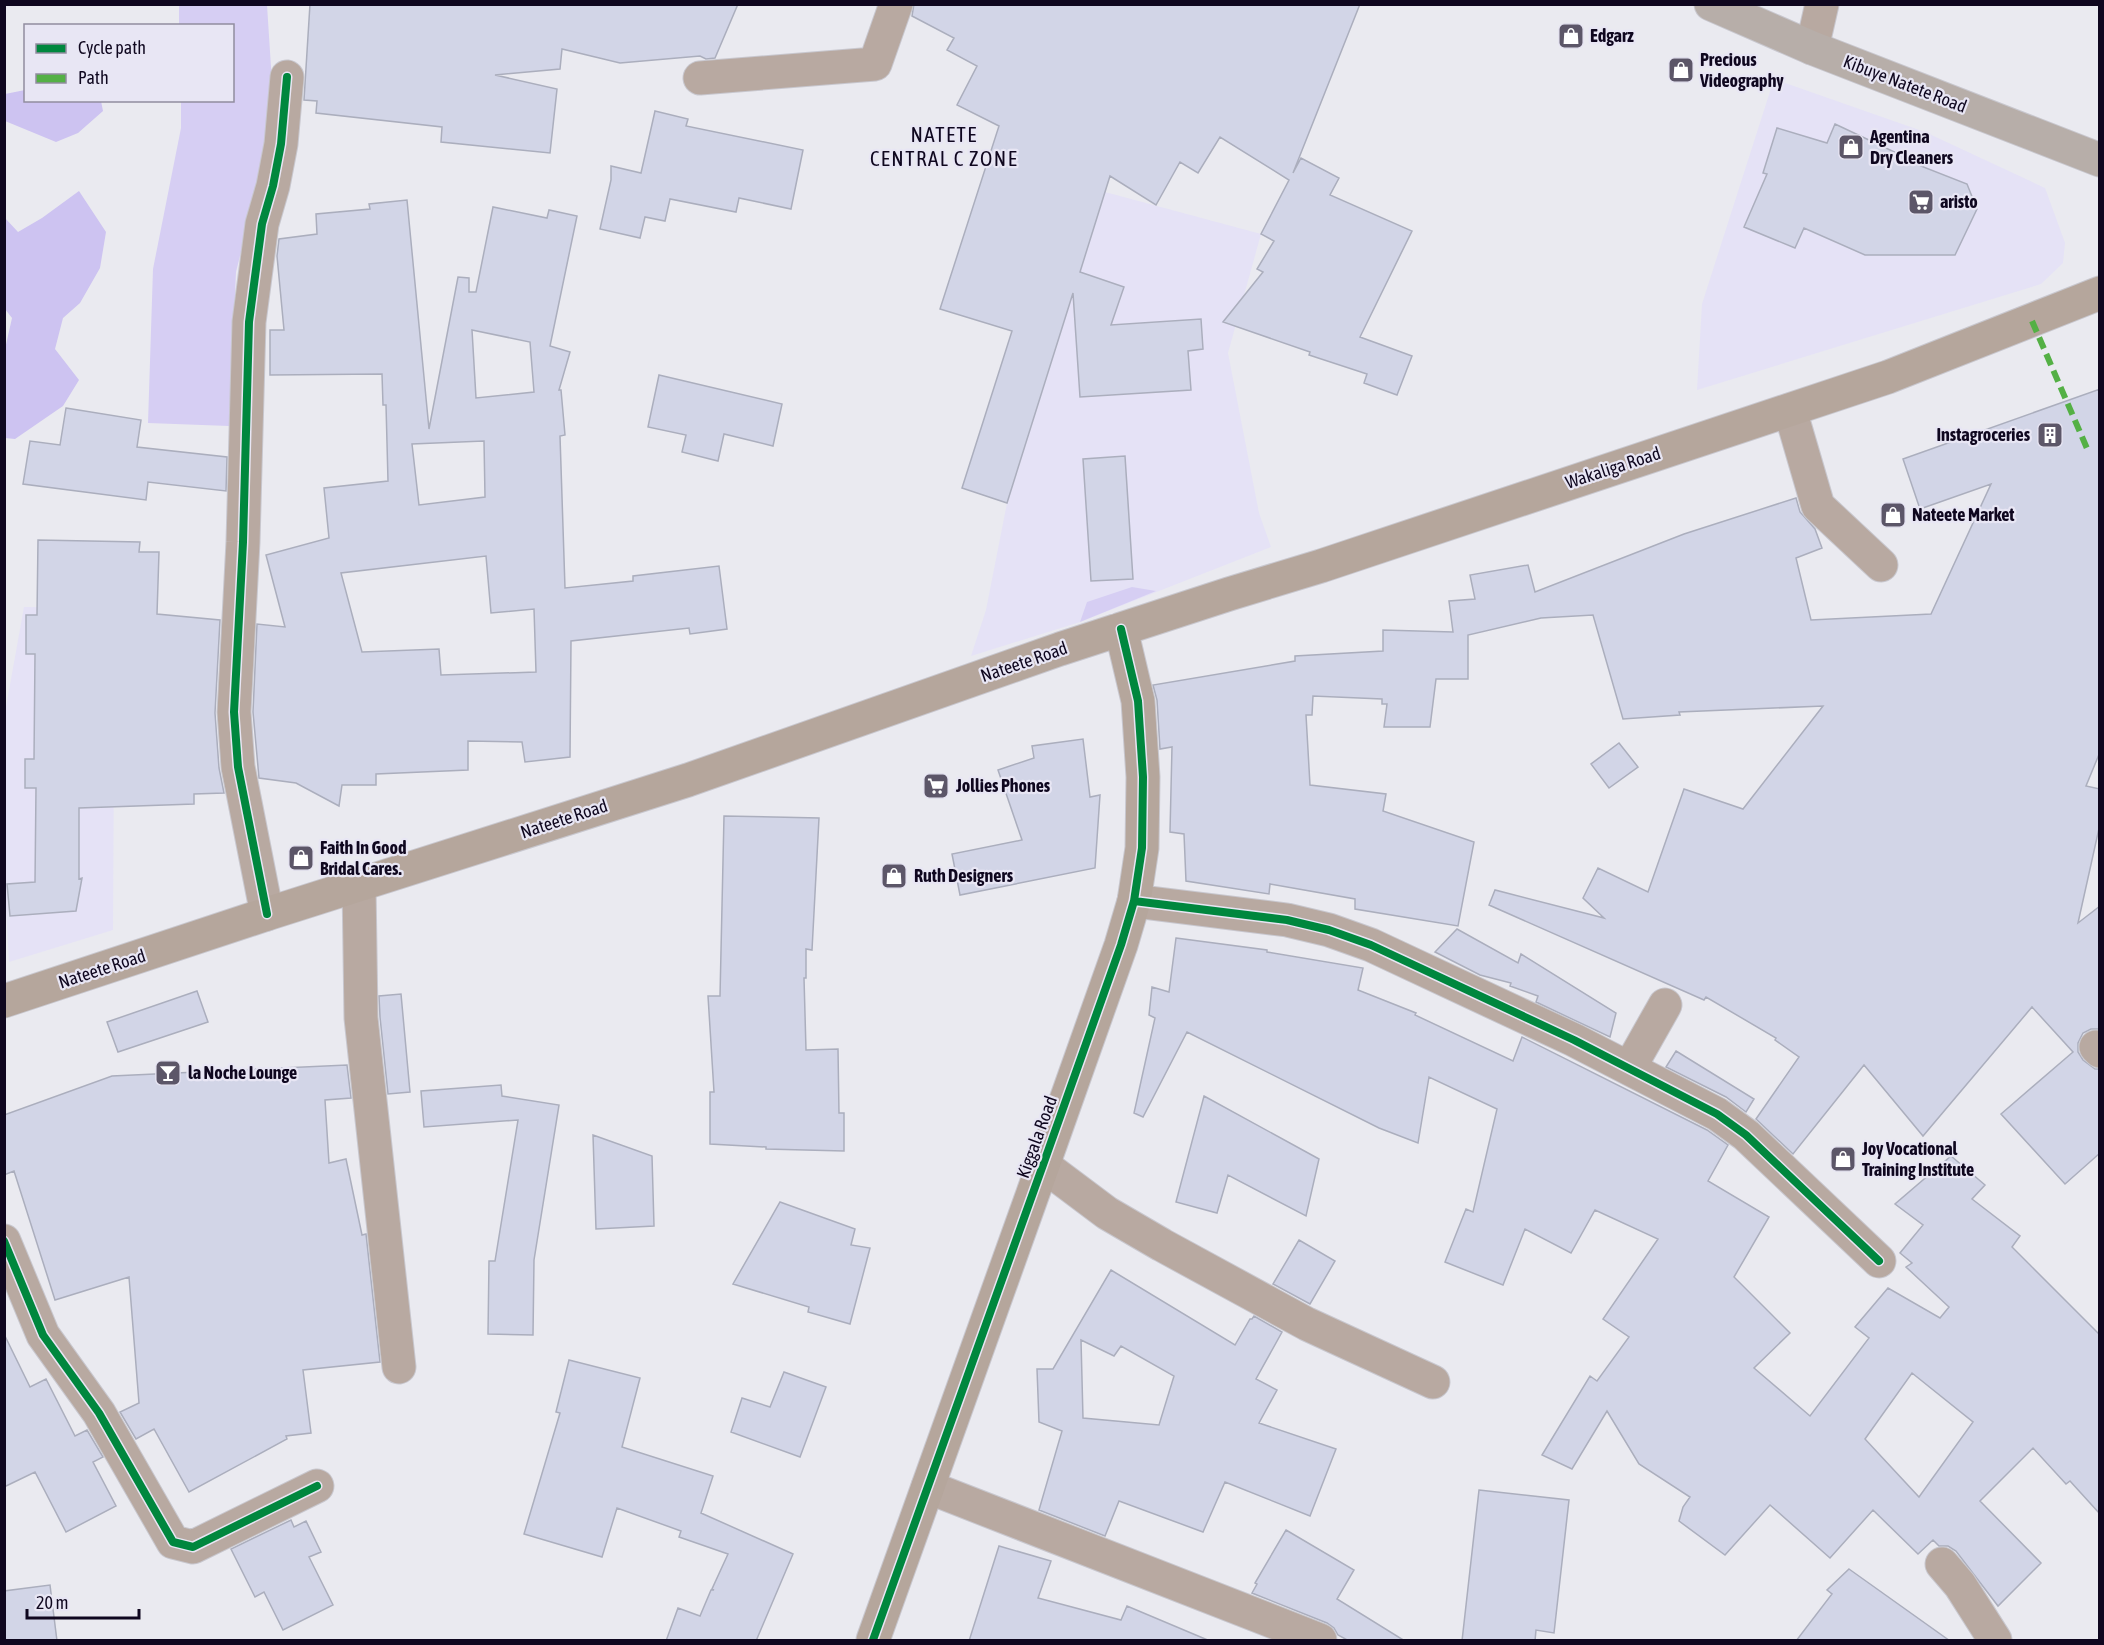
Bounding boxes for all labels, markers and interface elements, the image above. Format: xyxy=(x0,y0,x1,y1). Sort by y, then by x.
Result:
shop icon: Edgarz xyxy=(1556,21,1586,51)
legend xyxy=(24,24,234,102)
place label: Edgarz xyxy=(1590,25,1634,46)
text: Cycle path xyxy=(78,37,146,58)
place label: Precious Videography xyxy=(1699,49,1784,91)
street label: Kibuye Natete Road xyxy=(1841,50,1970,117)
shop icon: Precious Videography xyxy=(1666,55,1696,85)
text: Path xyxy=(78,67,109,88)
district label: NATETE CENTRAL C ZONE xyxy=(870,122,1018,170)
place label: Agentina Dry Cleaners xyxy=(1869,126,1954,168)
shop icon: Agentina Dry Cleaners xyxy=(1836,132,1866,162)
supermarket icon: aristo xyxy=(1906,187,1936,217)
place label: aristo xyxy=(1940,191,1978,212)
building icon: Instagroceries xyxy=(2035,420,2065,450)
place label: Instagroceries xyxy=(1936,424,2031,445)
street label: Wakaliga Road xyxy=(1563,442,1663,493)
shop icon: Nateete Market xyxy=(1878,500,1908,530)
place label: Nateete Market xyxy=(1912,504,2015,525)
street label: Nateete Road xyxy=(978,637,1070,686)
supermarket icon: Jollies Phones xyxy=(921,771,951,801)
place label: Jollies Phones xyxy=(955,775,1051,796)
street label: Nateete Road xyxy=(518,795,610,842)
place label: Faith In Good Bridal Cares. xyxy=(320,837,407,879)
shop icon: Faith In Good Bridal Cares. xyxy=(286,843,316,873)
shop icon: Ruth Designers xyxy=(879,861,909,891)
place label: Ruth Designers xyxy=(914,865,1014,886)
street label: Nateete Road xyxy=(56,945,148,992)
bar icon: la Noche Lounge xyxy=(153,1058,183,1088)
place label: la Noche Lounge xyxy=(188,1062,297,1083)
street label: Kiggala Road xyxy=(1012,1093,1061,1181)
place label: Joy Vocational Training Institute xyxy=(1861,1138,1974,1180)
shop icon: Joy Vocational Training Institute xyxy=(1828,1144,1858,1174)
scale bar xyxy=(27,1582,140,1620)
text: 20 m xyxy=(36,1592,68,1613)

